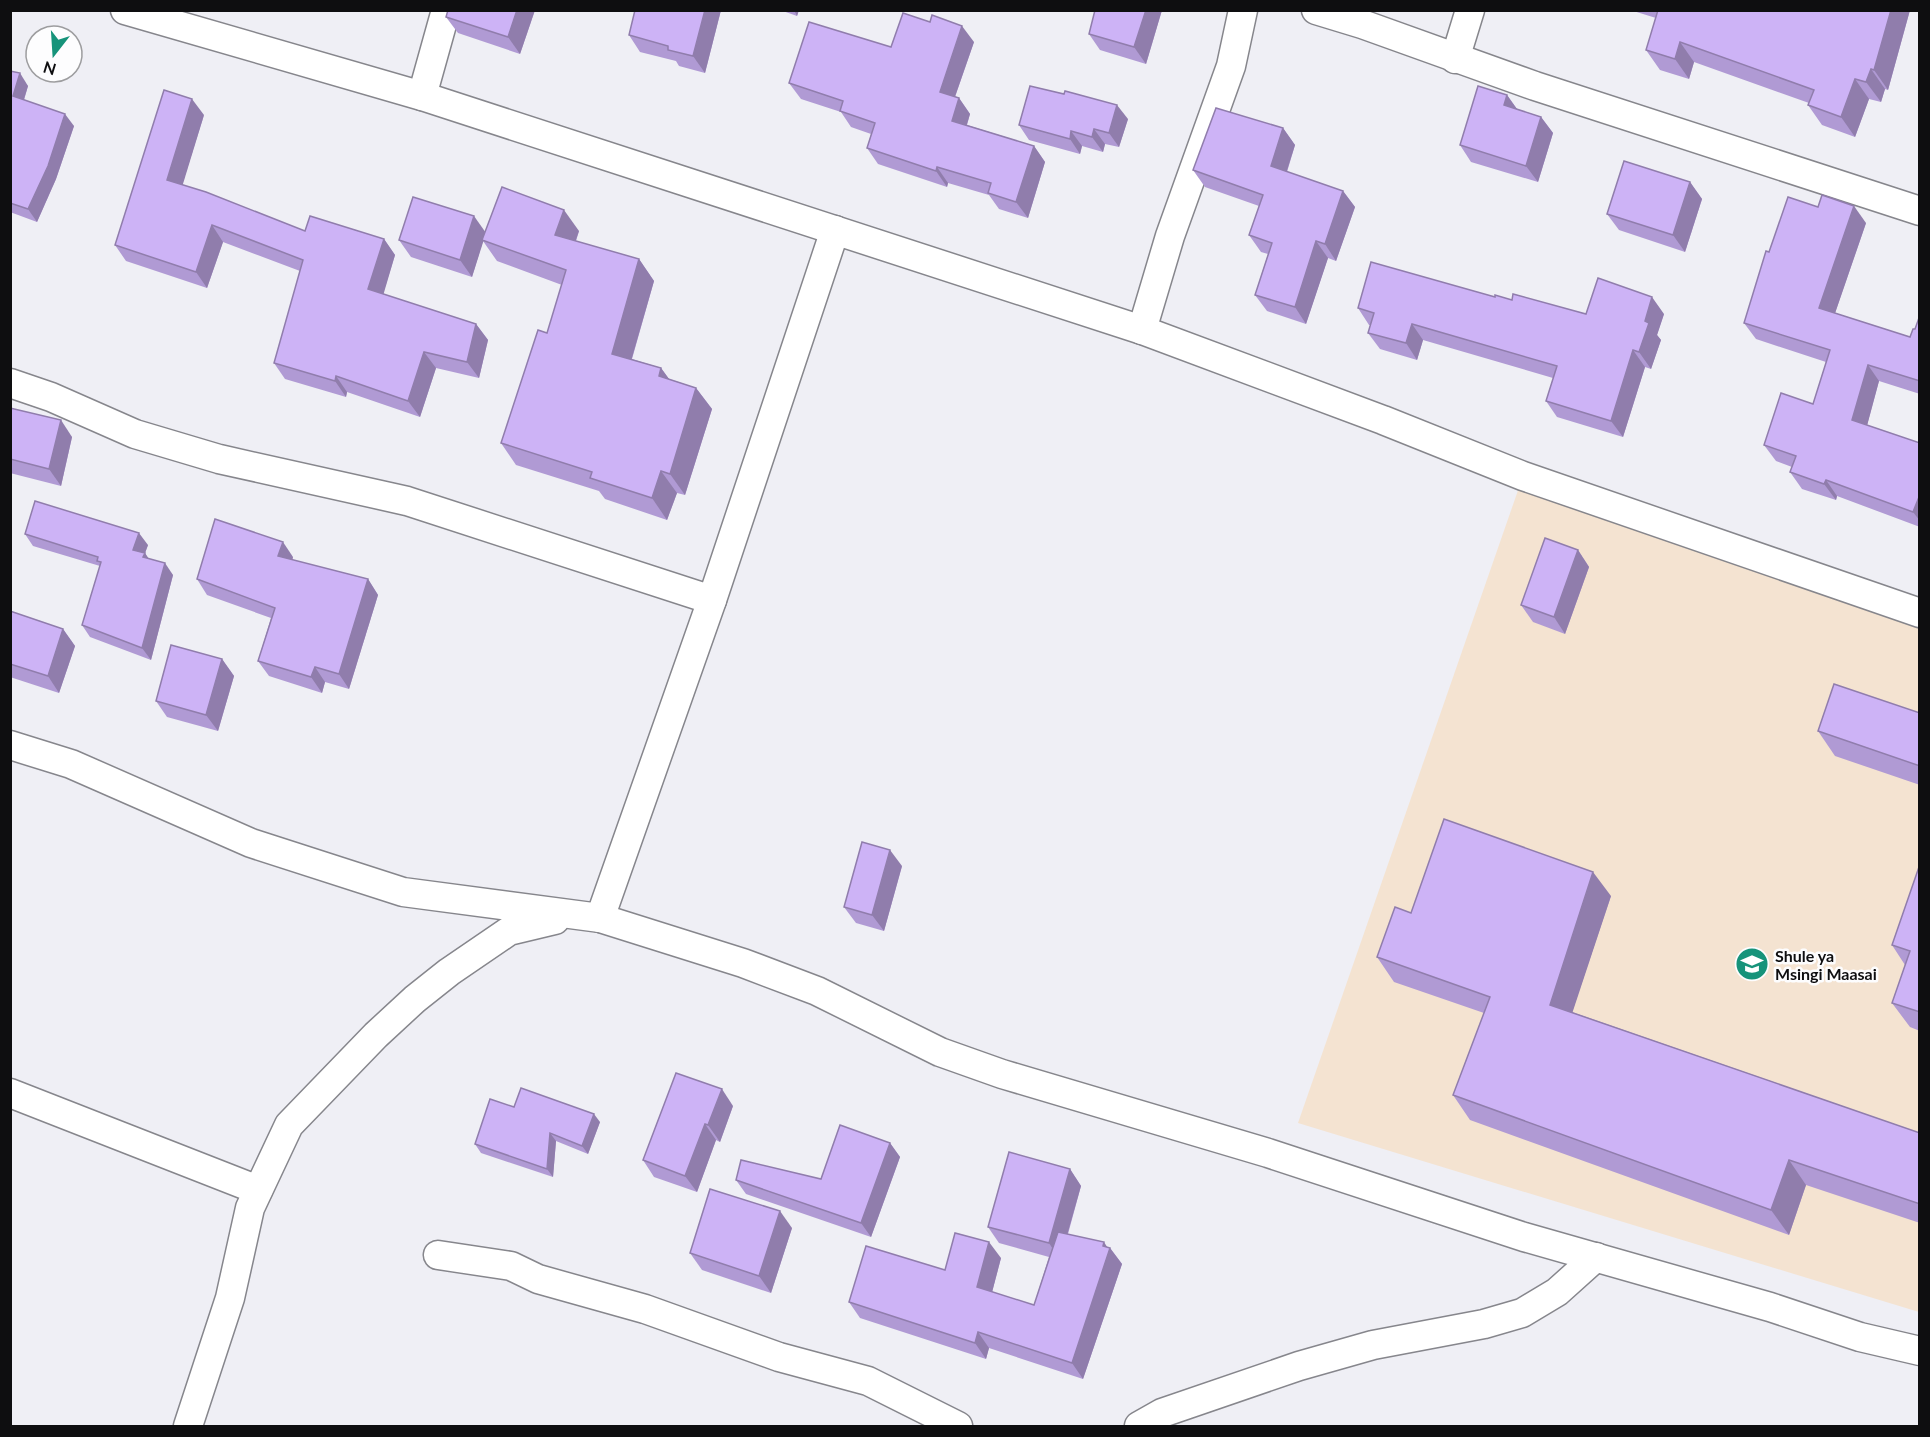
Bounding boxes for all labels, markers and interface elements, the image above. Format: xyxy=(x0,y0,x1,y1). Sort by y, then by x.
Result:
north arrow xyxy=(24,24,84,84)
text: N xyxy=(41,58,58,80)
school or university icon: Shule ya Msingi Maasai xyxy=(1734,946,1770,982)
place label: Shule ya Msingi Maasai xyxy=(1775,946,1877,983)

